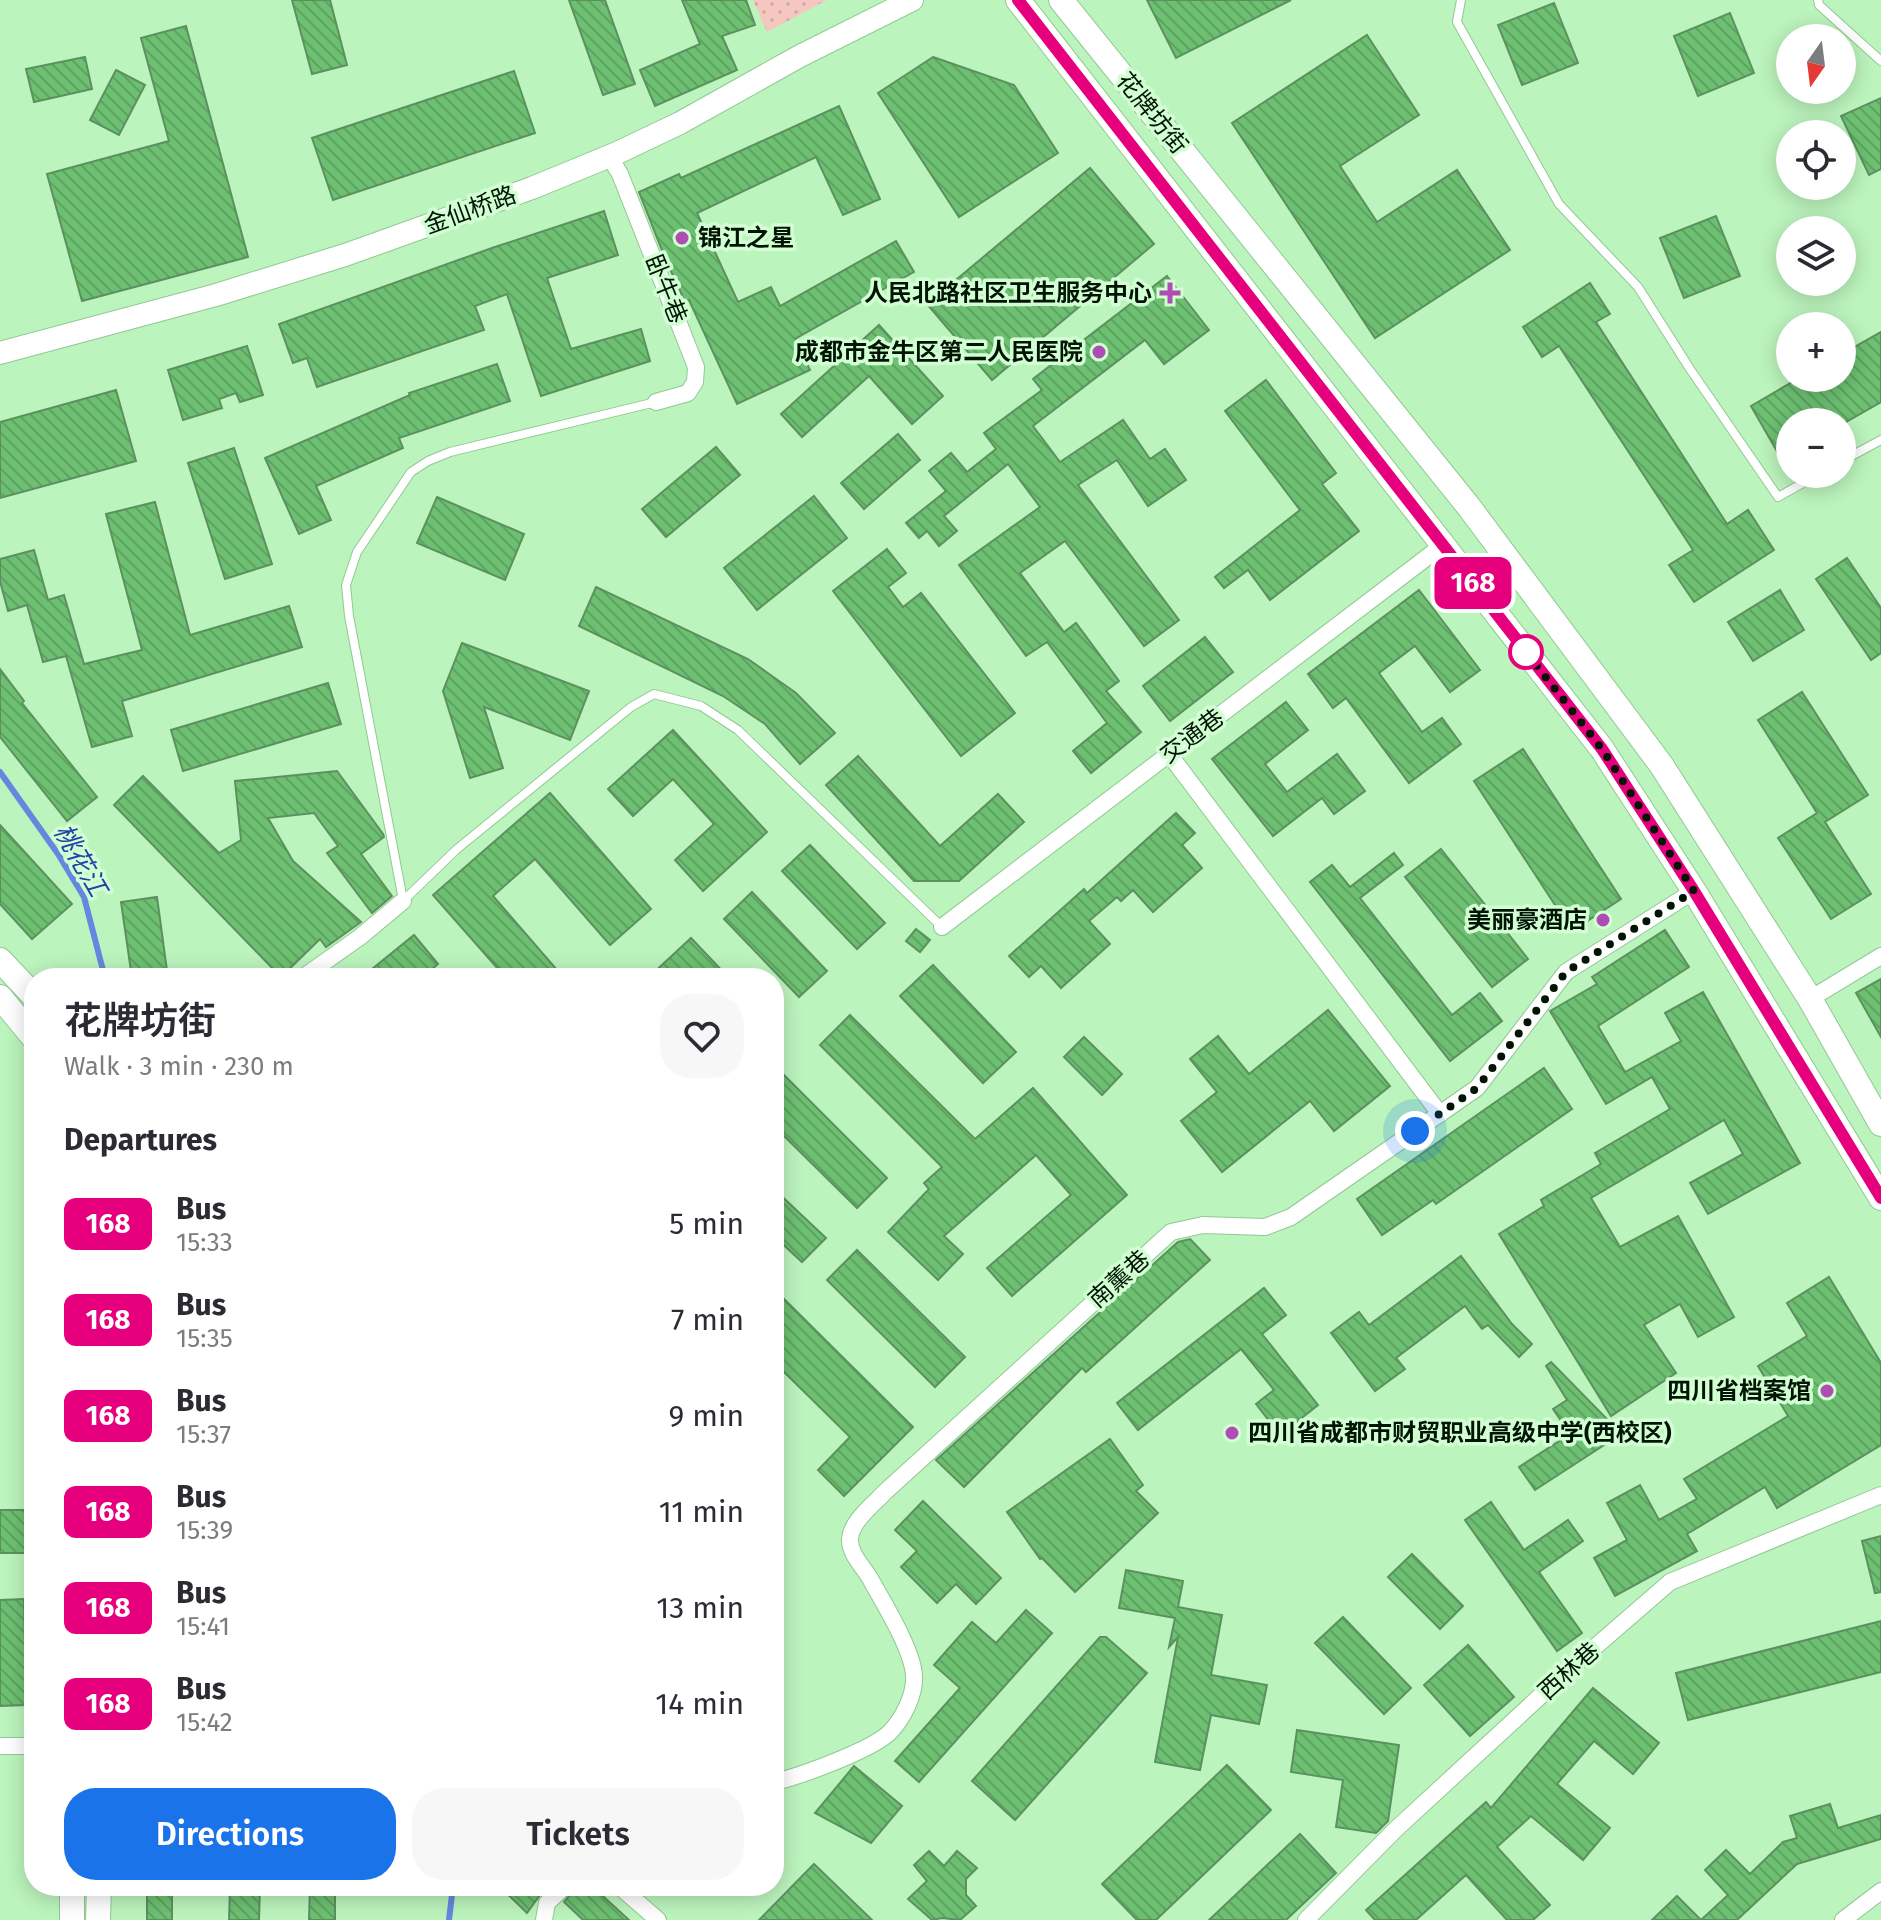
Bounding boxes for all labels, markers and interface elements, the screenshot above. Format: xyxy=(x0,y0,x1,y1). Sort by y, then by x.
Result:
north arrow xyxy=(1776,24,1856,104)
map controls xyxy=(1776,24,1856,488)
street label: 花牌坊街 xyxy=(1111,67,1193,159)
button: locate xyxy=(1776,120,1856,200)
street label: 金仙桥路 xyxy=(420,180,520,240)
button: layers xyxy=(1776,216,1856,296)
place label: 锦江之星 xyxy=(698,224,794,252)
marker: 锦江之星 xyxy=(673,229,691,247)
street label: 卧牛巷 xyxy=(640,250,692,328)
place label: 人民北路社区卫生服务中心 xyxy=(864,279,1152,307)
marker: 人民北路社区卫生服务中心 xyxy=(1159,282,1181,304)
button: + xyxy=(1776,312,1856,392)
place label: 成都市金牛区第二人民医院 xyxy=(795,338,1083,366)
marker: 成都市金牛区第二人民医院 xyxy=(1090,343,1108,361)
button: − xyxy=(1776,408,1856,488)
line badge: 168 xyxy=(1427,557,1519,609)
text: 168 xyxy=(1450,566,1496,599)
unlabelled marker xyxy=(1509,635,1543,669)
street label: 交通巷 xyxy=(1155,703,1229,769)
water label: 桃花江 xyxy=(47,818,114,904)
place label: 美丽豪酒店 xyxy=(1467,906,1587,934)
marker: 美丽豪酒店 xyxy=(1594,911,1612,929)
button: heart xyxy=(660,994,744,1078)
text: 花牌坊街 xyxy=(64,998,216,1044)
text: Walk · 3 min · 230 m xyxy=(64,1051,294,1082)
your location xyxy=(1395,1111,1435,1151)
text: Departures xyxy=(64,1122,217,1158)
text: Bus xyxy=(176,1191,226,1227)
text: 5 min xyxy=(669,1206,744,1242)
text: 168 xyxy=(85,1207,131,1240)
text: 15:33 xyxy=(176,1227,233,1258)
street label: 南薰巷 xyxy=(1083,1245,1155,1313)
text: Bus xyxy=(176,1287,226,1323)
text: 7 min xyxy=(671,1302,744,1338)
text: 168 xyxy=(85,1303,131,1336)
text: 15:35 xyxy=(176,1323,233,1354)
place label: 四川省档案馆 xyxy=(1667,1377,1811,1405)
marker: 四川省档案馆 xyxy=(1818,1382,1836,1400)
text: Bus xyxy=(176,1383,226,1419)
text: 9 min xyxy=(669,1398,744,1434)
text: 168 xyxy=(85,1399,131,1432)
text: 15:37 xyxy=(176,1419,231,1450)
place label: 四川省成都市财贸职业高级中学(西校区) xyxy=(1248,1419,1672,1447)
marker: 四川省成都市财贸职业高级中学(西校区) xyxy=(1223,1424,1241,1442)
text: Bus xyxy=(176,1479,226,1515)
text: 11 min xyxy=(659,1494,744,1530)
text: 168 xyxy=(85,1495,131,1528)
text: 15:39 xyxy=(176,1515,233,1546)
text: Bus xyxy=(176,1575,226,1611)
text: 13 min xyxy=(656,1590,744,1626)
text: 168 xyxy=(85,1591,131,1624)
text: 15:41 xyxy=(176,1611,230,1642)
street label: 西林巷 xyxy=(1533,1637,1605,1705)
text: Bus xyxy=(176,1671,226,1707)
text: 14 min xyxy=(655,1686,744,1722)
text: 168 xyxy=(85,1687,131,1720)
text: 15:42 xyxy=(176,1707,233,1738)
button: Directions xyxy=(64,1788,396,1880)
button: Tickets xyxy=(412,1788,744,1880)

